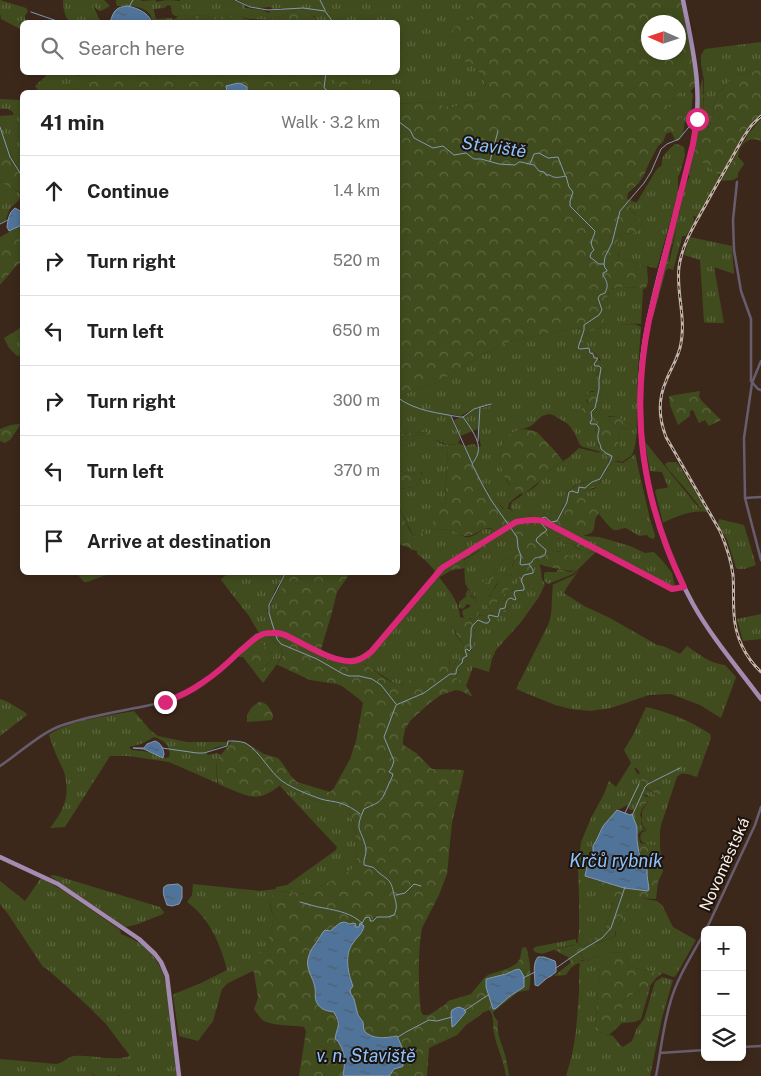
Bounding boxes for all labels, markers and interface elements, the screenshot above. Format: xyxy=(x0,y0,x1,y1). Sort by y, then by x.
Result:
north arrow xyxy=(641,15,686,60)
search box xyxy=(20,20,400,75)
icon: search xyxy=(38,34,66,62)
text: Search here xyxy=(78,37,185,59)
route start xyxy=(686,108,709,131)
text: 41 min xyxy=(40,110,104,135)
text: Walk · 3.2 km xyxy=(281,113,380,132)
water label: Staviště xyxy=(460,132,528,161)
icon: ahead xyxy=(40,177,68,205)
text: Continue xyxy=(87,180,169,202)
text: 1.4 km xyxy=(333,181,380,200)
icon: right xyxy=(40,247,68,275)
text: Turn right xyxy=(87,250,176,272)
text: 520 m xyxy=(333,251,380,270)
icon: left xyxy=(40,317,68,345)
text: Turn left xyxy=(87,320,164,342)
text: 650 m xyxy=(332,321,380,340)
icon: right xyxy=(40,387,68,415)
text: Turn right xyxy=(87,390,176,412)
text: 300 m xyxy=(333,391,380,410)
icon: left xyxy=(40,457,68,485)
text: Turn left xyxy=(87,460,164,482)
text: 370 m xyxy=(333,461,380,480)
icon: arrive xyxy=(40,527,68,555)
text: Arrive at destination xyxy=(87,530,271,552)
route end xyxy=(154,691,177,714)
street label: Novoměstská xyxy=(695,814,754,914)
water label: Krčů rybník xyxy=(569,850,663,871)
map controls xyxy=(701,926,746,1061)
button: + xyxy=(701,926,746,971)
button: − xyxy=(701,971,746,1016)
button: layers xyxy=(701,1016,746,1061)
water label: v. n. Staviště xyxy=(316,1045,416,1066)

